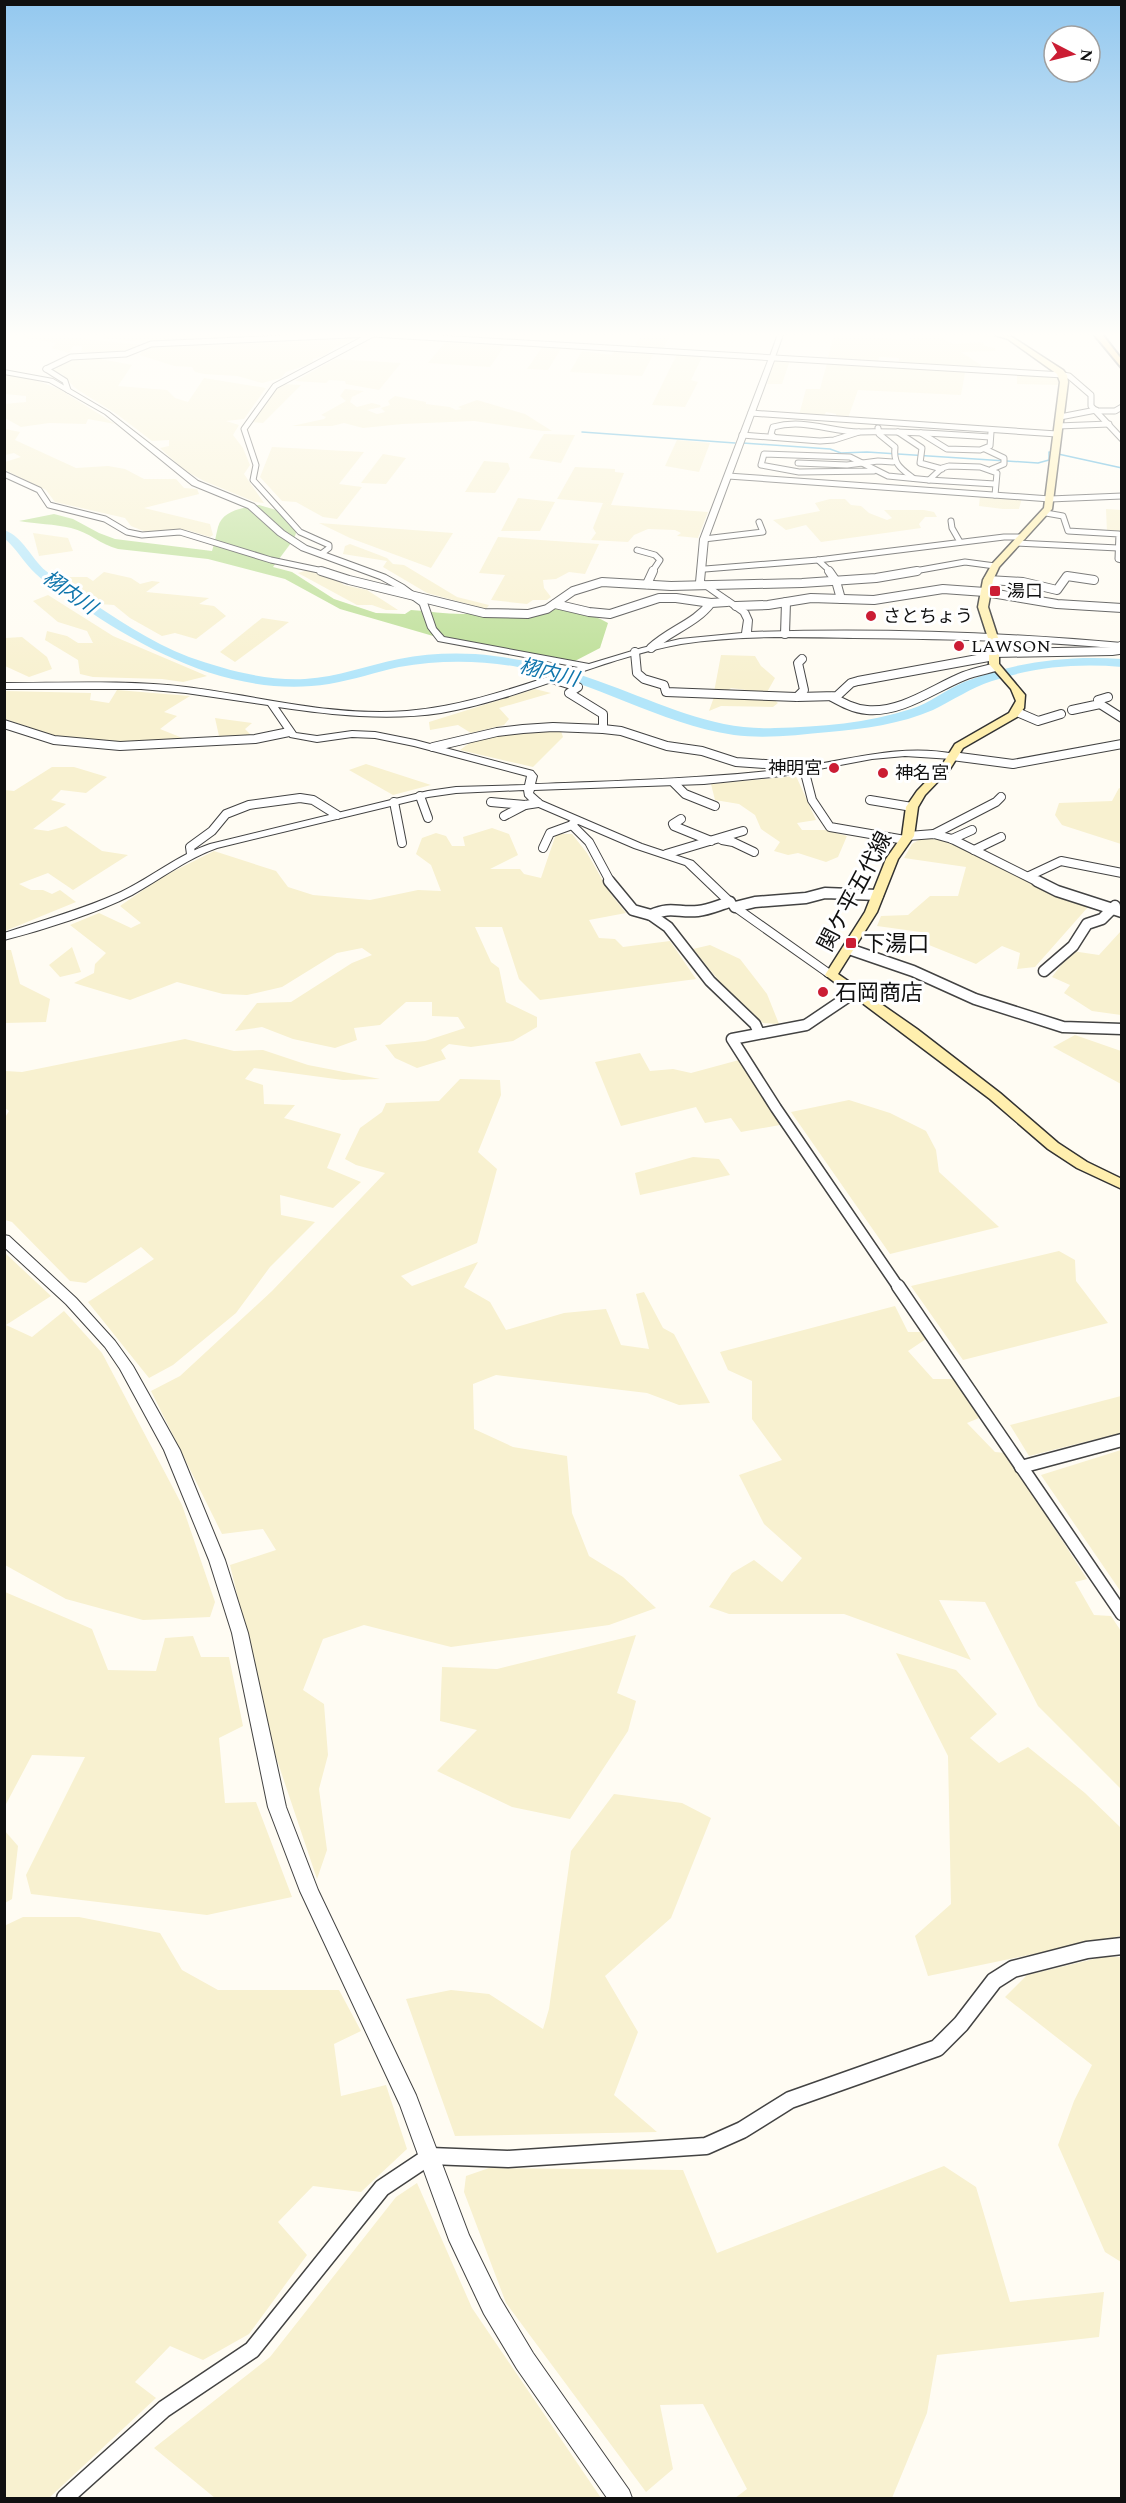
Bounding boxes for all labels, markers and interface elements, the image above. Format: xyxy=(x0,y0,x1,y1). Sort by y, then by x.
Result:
north arrow xyxy=(1042,24,1102,84)
text: N xyxy=(1073,48,1099,64)
water label: 栩内川 xyxy=(36,563,104,623)
place label: 湯口 xyxy=(1007,578,1043,605)
marker: 湯口 xyxy=(988,584,1002,598)
place label: さとちょう xyxy=(883,603,973,630)
marker: さとちょう xyxy=(864,609,878,623)
place label: LAWSON xyxy=(971,633,1051,660)
marker: LAWSON xyxy=(952,639,966,653)
water label: 栩内川 xyxy=(516,651,583,695)
place label: 神明宮 xyxy=(768,755,822,782)
place label: 神名宮 xyxy=(895,760,949,787)
marker: 神明宮 xyxy=(827,761,841,775)
marker: 神名宮 xyxy=(876,766,890,780)
street label: 関ケ平五代線 xyxy=(810,826,901,958)
place label: 下湯口 xyxy=(863,928,929,961)
marker: 下湯口 xyxy=(844,936,858,950)
place label: 石岡商店 xyxy=(835,977,923,1010)
marker: 石岡商店 xyxy=(816,985,830,999)

